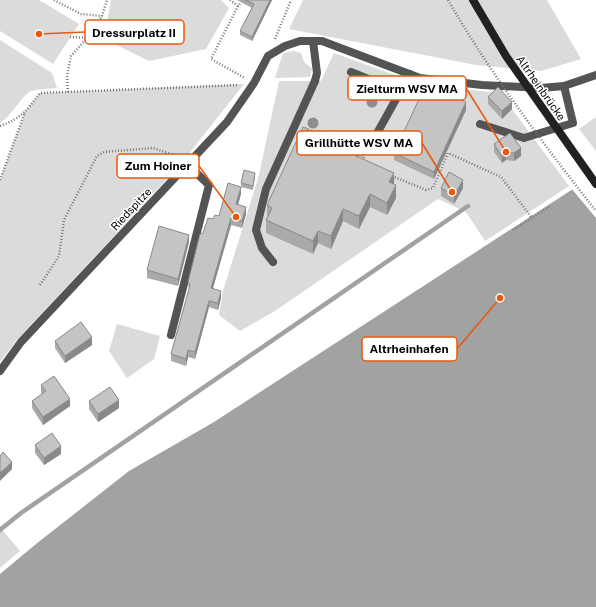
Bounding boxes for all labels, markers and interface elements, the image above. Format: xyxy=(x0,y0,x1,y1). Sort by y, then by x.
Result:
callout: Dressurplatz II xyxy=(85,20,184,44)
text: Dressurplatz II xyxy=(92,26,176,40)
street label: Altrheinbrücke xyxy=(514,53,568,123)
callout: Zielturm WSV MA xyxy=(348,76,466,100)
text: Zielturm WSV MA xyxy=(356,82,458,96)
callout: Grillhütte WSV MA xyxy=(297,131,422,155)
text: Grillhütte WSV MA xyxy=(305,136,413,150)
callout: Zum Hoiner xyxy=(117,154,199,178)
text: Zum Hoiner xyxy=(125,159,191,173)
street label: Riedspitze xyxy=(108,185,154,233)
callout: Altrheinhafen xyxy=(362,337,457,361)
text: Altrheinhafen xyxy=(369,342,449,356)

